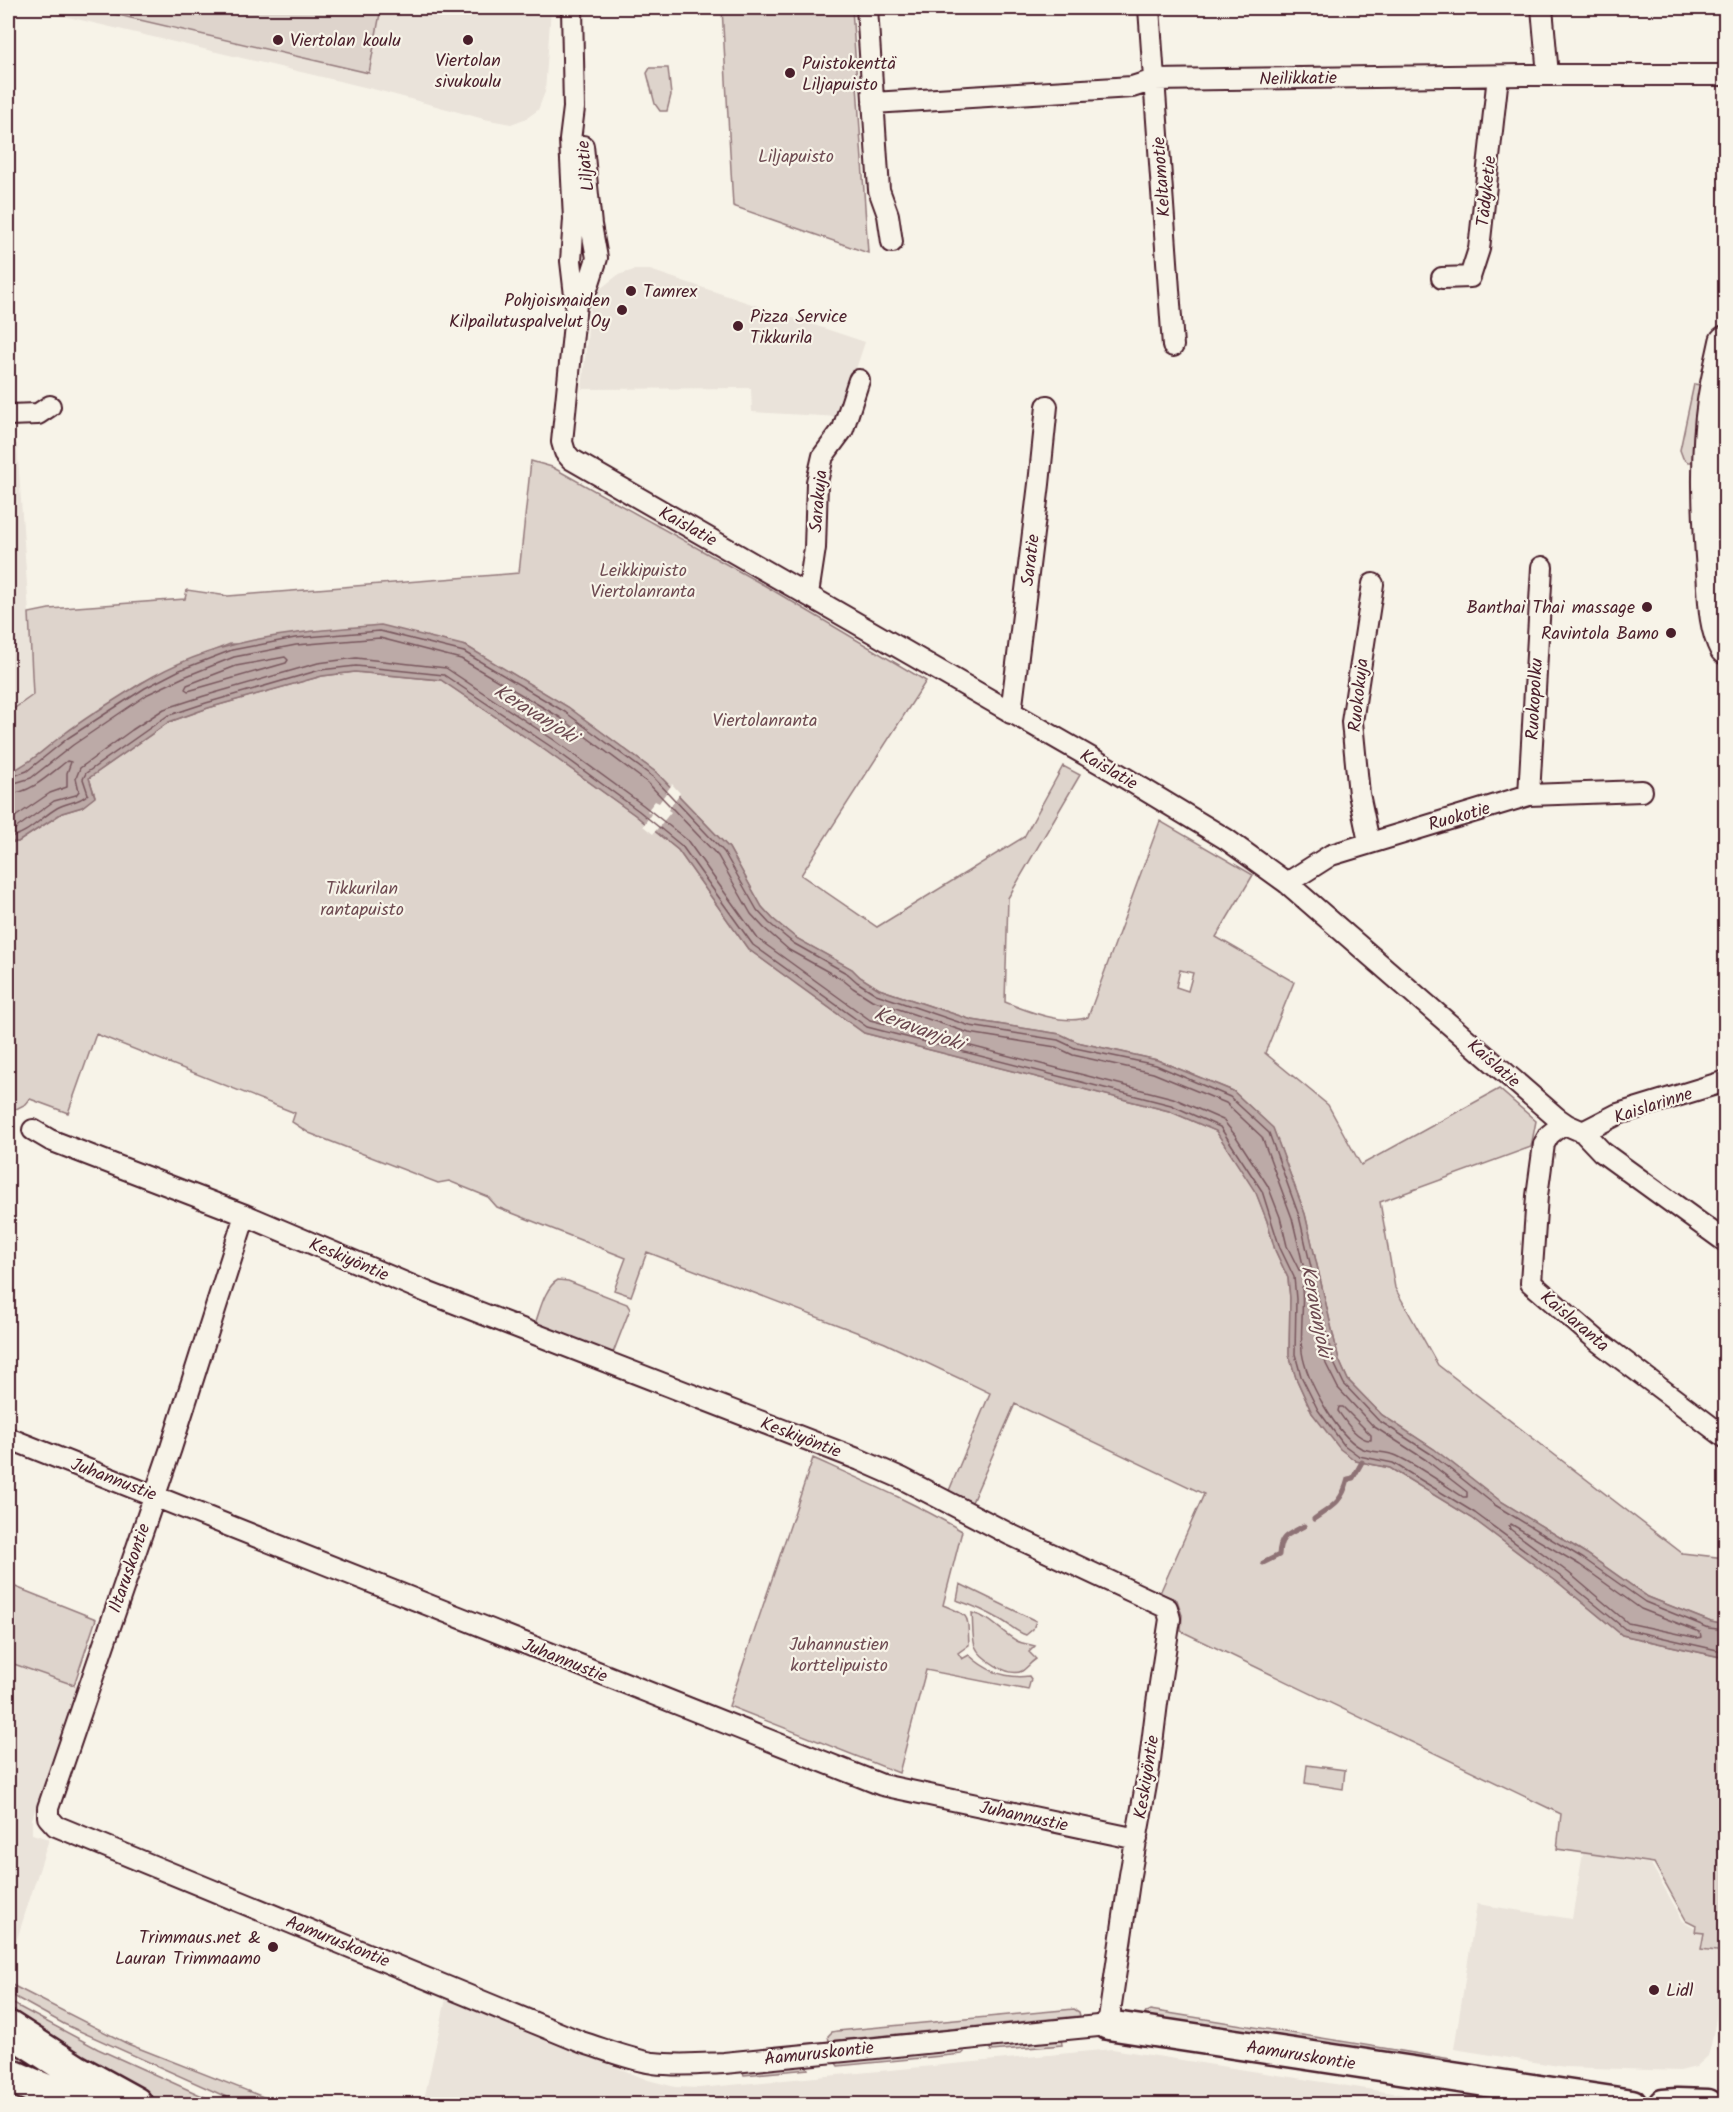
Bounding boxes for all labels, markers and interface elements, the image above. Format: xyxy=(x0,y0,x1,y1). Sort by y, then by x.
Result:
place label: Viertolan koulu xyxy=(290,27,401,56)
marker: Viertolan koulu xyxy=(271,33,285,47)
marker: Viertolan sivukoulu xyxy=(461,33,475,47)
place label: Viertolan sivukoulu xyxy=(435,47,502,97)
place label: Puistokenttä Liljapuisto xyxy=(802,50,898,100)
street label: Neilikkatie xyxy=(1259,64,1337,95)
marker: Puistokenttä Liljapuisto xyxy=(783,66,797,80)
street label: Keltamotie xyxy=(1145,136,1180,218)
street label: Liljatie xyxy=(569,139,604,193)
park label: Liljapuisto xyxy=(758,143,834,172)
street label: Tädyketie xyxy=(1469,154,1506,228)
place label: Tamrex xyxy=(643,278,697,307)
marker: Tamrex xyxy=(624,284,638,298)
place label: Pohjoismaiden Kilpailutuspalvelut Oy xyxy=(449,287,611,337)
marker: Pohjoismaiden Kilpailutuspalvelut Oy xyxy=(615,303,629,317)
place label: Pizza Service Tikkurila xyxy=(750,303,847,353)
marker: Pizza Service Tikkurila xyxy=(731,319,745,333)
street label: Sarakuja xyxy=(802,469,837,534)
street label: Kaislatie xyxy=(653,499,722,555)
street label: Saratie xyxy=(1014,533,1049,588)
park label: Leikkipuisto Viertolanranta xyxy=(591,557,695,607)
place label: Banthai Thai massage xyxy=(1467,594,1635,623)
marker: Banthai Thai massage xyxy=(1640,600,1654,614)
place label: Ravintola Bamo xyxy=(1541,620,1659,649)
marker: Ravintola Bamo xyxy=(1664,626,1678,640)
street label: Ruokokuja xyxy=(1341,657,1378,733)
street label: Ruokopolku xyxy=(1519,657,1552,741)
water label: Keravanjoki xyxy=(487,676,587,755)
park label: Viertolanranta xyxy=(713,707,817,736)
street label: Kaislatie xyxy=(1074,742,1143,799)
street label: Ruokotie xyxy=(1425,795,1494,840)
park label: Tikkurilan rantapuisto xyxy=(320,875,404,925)
water label: Keravanjoki xyxy=(869,999,972,1062)
street label: Kaislatie xyxy=(1460,1032,1526,1096)
street label: Kaislarinne xyxy=(1610,1080,1697,1133)
street label: Keskiyöntie xyxy=(304,1230,393,1290)
water label: Keravanjoki xyxy=(1290,1262,1340,1365)
street label: Kaislaranta xyxy=(1533,1284,1615,1360)
street label: Keskiyöntie xyxy=(756,1410,845,1467)
street label: Juhannustie xyxy=(66,1451,161,1510)
street label: Iltaruskontie xyxy=(102,1520,159,1617)
street label: Juhannustie xyxy=(517,1631,612,1692)
park label: Juhannustien korttelipuisto xyxy=(789,1631,889,1681)
street label: Keskiyöntie xyxy=(1127,1733,1168,1821)
street label: Juhannustie xyxy=(977,1794,1071,1841)
street label: Aamuruskontie xyxy=(281,1908,394,1976)
place label: Trimmaus.net & Lauran Trimmaamo xyxy=(115,1924,261,1974)
marker: Trimmaus.net & Lauran Trimmaamo xyxy=(266,1940,280,1954)
place label: Lidl xyxy=(1666,1977,1694,2006)
marker: Lidl xyxy=(1647,1983,1661,1997)
street label: Aamuruskontie xyxy=(763,2034,875,2075)
street label: Aamuruskontie xyxy=(1244,2034,1357,2079)

